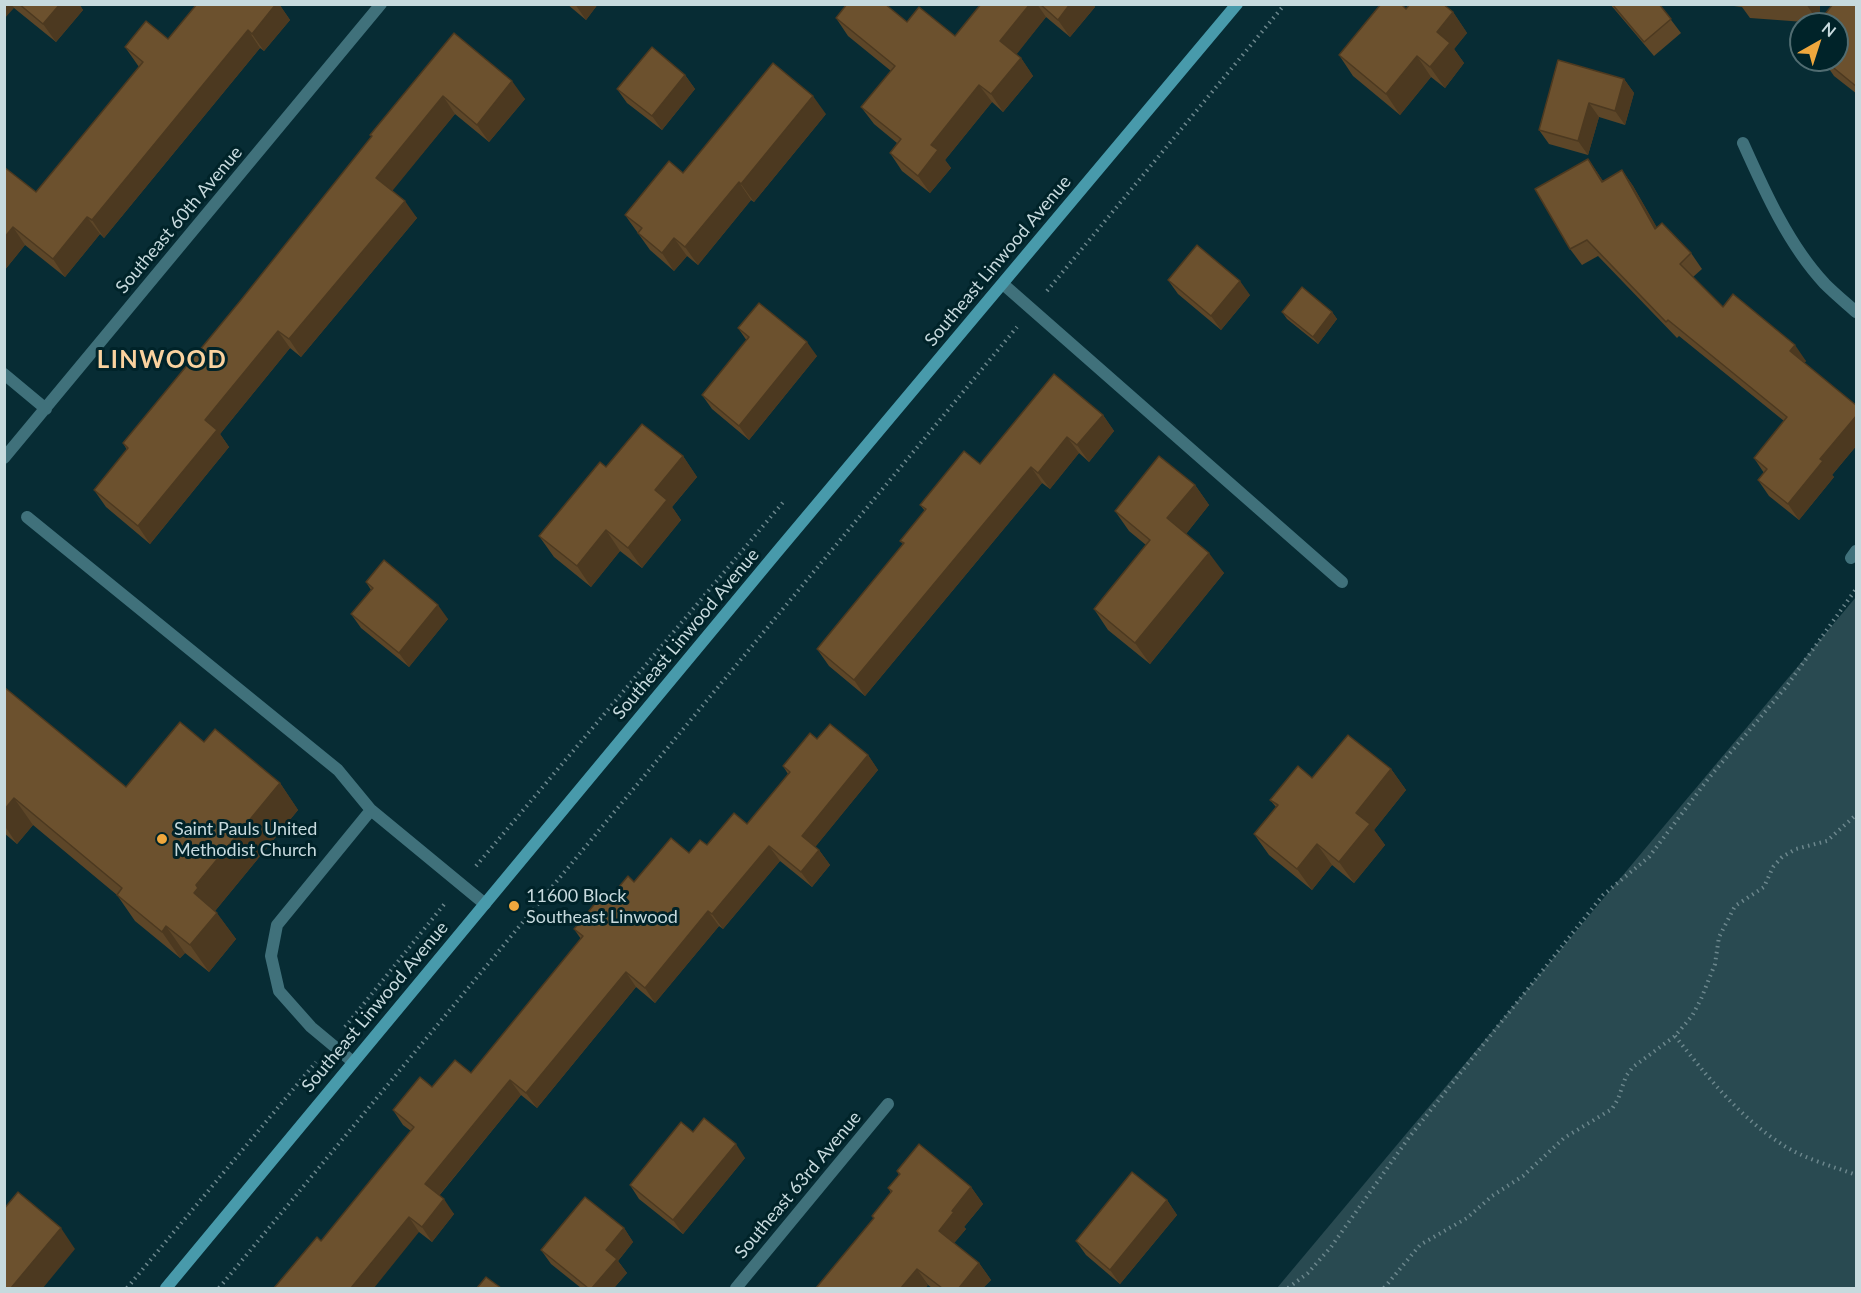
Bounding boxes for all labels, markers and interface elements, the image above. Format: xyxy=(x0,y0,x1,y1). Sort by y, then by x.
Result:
north arrow xyxy=(1789,12,1849,72)
text: N xyxy=(1819,18,1840,40)
street label: Southeast 60th Avenue xyxy=(111,142,247,298)
street label: Southeast Linwood Avenue xyxy=(920,171,1076,351)
district label: LINWOOD xyxy=(97,346,227,374)
street label: Southeast Linwood Avenue xyxy=(608,544,764,724)
place label: Saint Pauls United Methodist Church xyxy=(174,818,317,860)
marker: Saint Pauls United Methodist Church xyxy=(155,832,169,846)
place label: 11600 Block Southeast Linwood xyxy=(526,885,678,928)
marker: 11600 Block Southeast Linwood xyxy=(507,899,521,913)
street label: Southeast Linwood Avenue xyxy=(297,917,453,1097)
street label: Southeast 63rd Avenue xyxy=(730,1107,866,1263)

